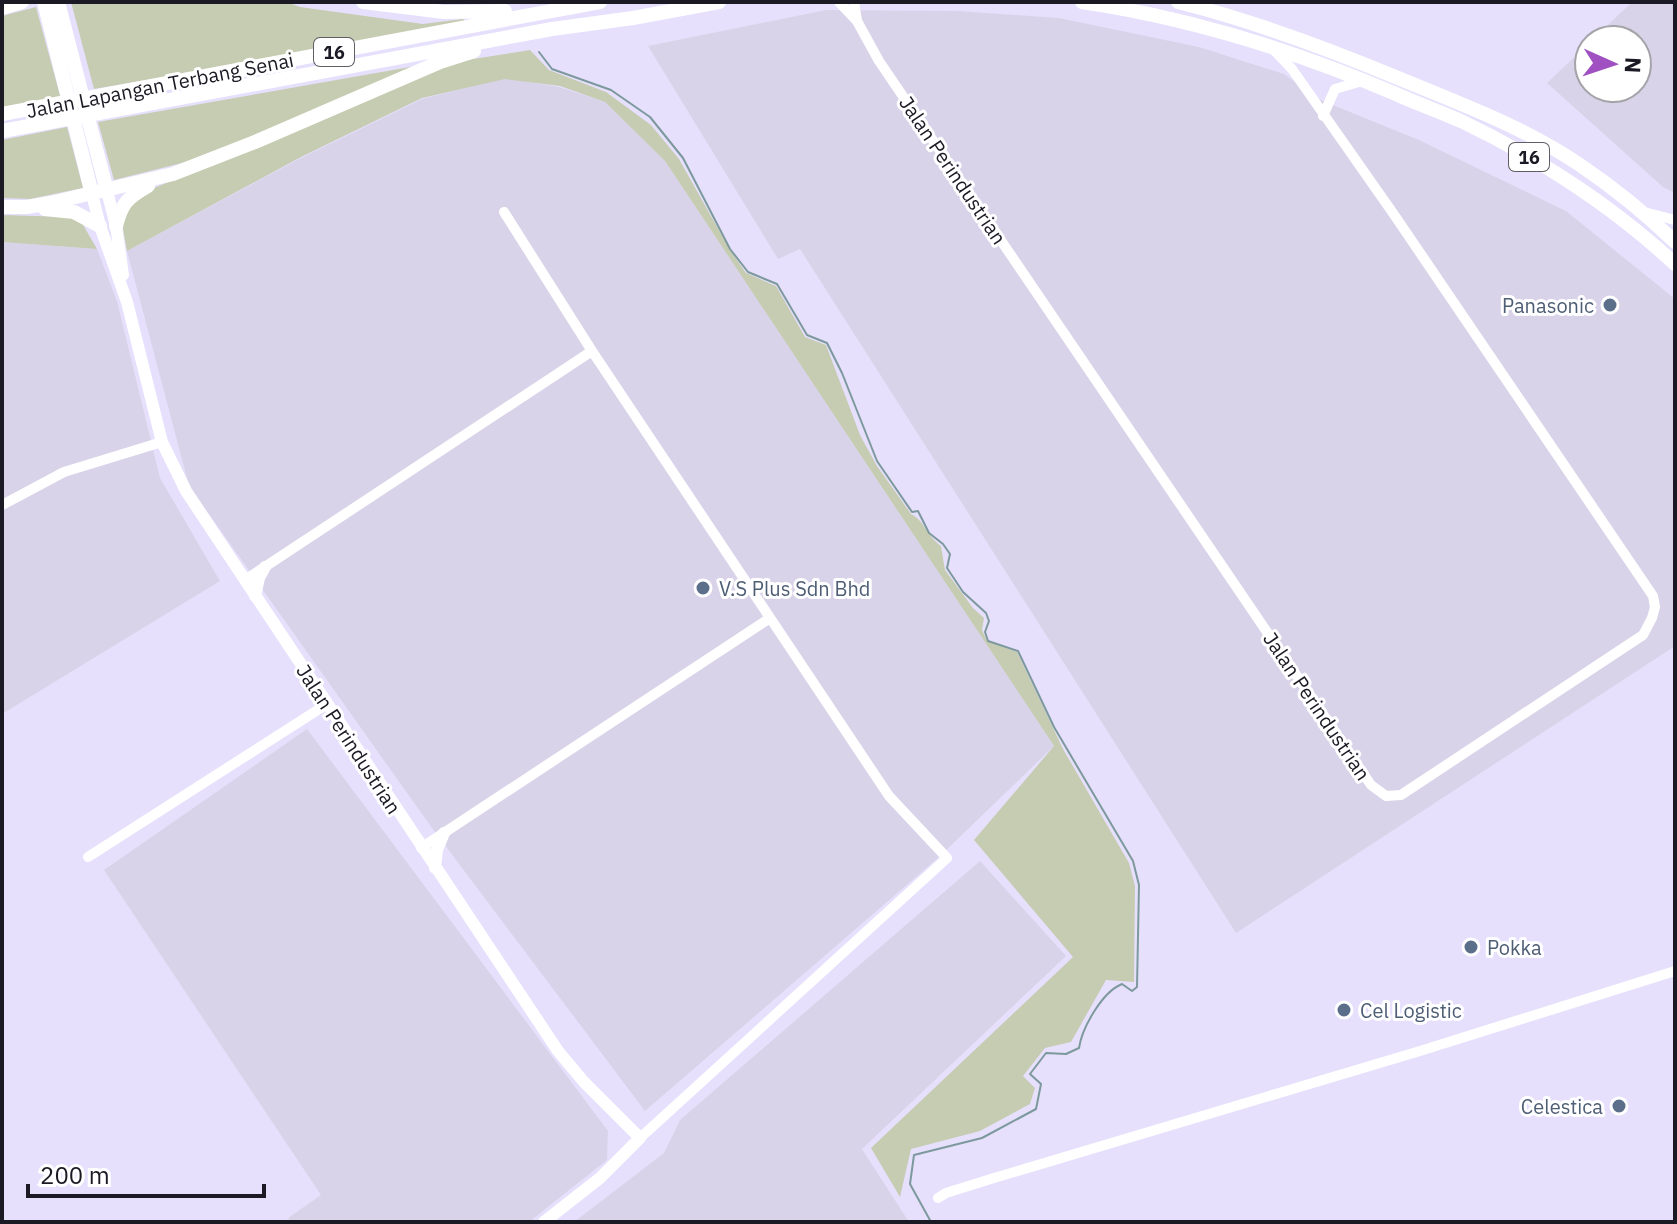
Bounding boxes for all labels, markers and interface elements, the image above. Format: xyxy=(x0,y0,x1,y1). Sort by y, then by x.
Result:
north arrow xyxy=(1573,24,1653,104)
road number: 16 xyxy=(314,38,354,66)
street label: Jalan Lapangan Terbang Senai xyxy=(24,46,296,124)
text: N xyxy=(1619,56,1648,74)
street label: Jalan Perindustrian xyxy=(893,91,1013,249)
road number: 16 xyxy=(1509,143,1549,171)
place label: Panasonic xyxy=(1502,292,1594,319)
marker: Panasonic xyxy=(1601,296,1619,314)
place label: V.S Plus Sdn Bhd xyxy=(719,575,870,602)
marker: V.S Plus Sdn Bhd xyxy=(694,579,712,597)
street label: Jalan Perindustrian xyxy=(1257,627,1377,785)
street label: Jalan Perindustrian xyxy=(290,659,408,819)
place label: Pokka xyxy=(1487,934,1542,961)
marker: Pokka xyxy=(1462,938,1480,956)
place label: Cel Logistic xyxy=(1360,997,1462,1024)
marker: Cel Logistic xyxy=(1335,1001,1353,1019)
place label: Celestica xyxy=(1521,1093,1603,1120)
marker: Celestica xyxy=(1610,1097,1628,1115)
scale bar xyxy=(28,1148,264,1198)
text: 200 m xyxy=(40,1159,110,1191)

